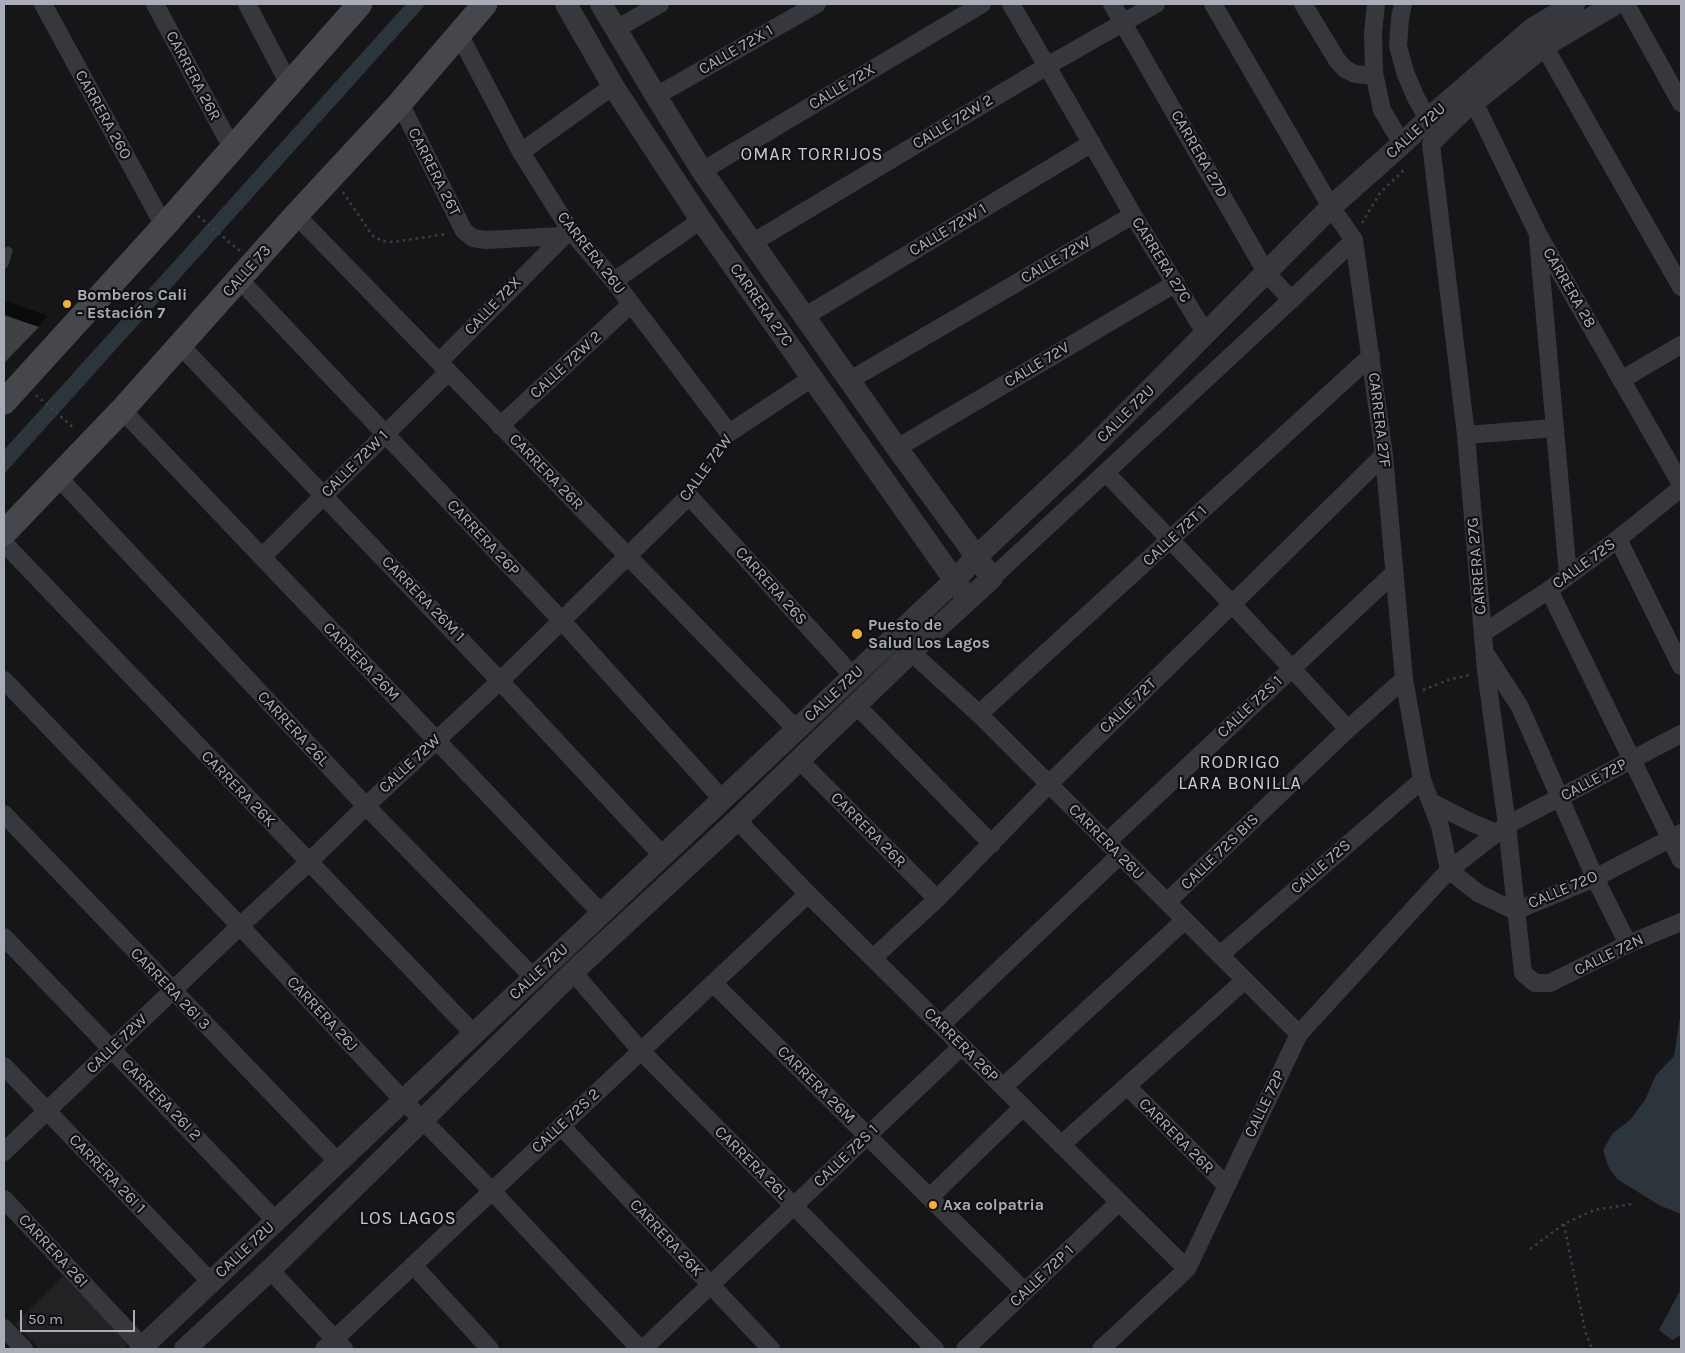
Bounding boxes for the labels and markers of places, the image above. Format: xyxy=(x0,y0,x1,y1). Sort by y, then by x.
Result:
place label: Bomberos Cali - Estación 7 xyxy=(77,285,187,323)
marker: Bomberos Cali - Estación 7 xyxy=(61,298,73,310)
place label: Puesto de Salud Los Lagos xyxy=(868,615,990,653)
marker: Puesto de Salud Los Lagos xyxy=(850,627,864,641)
place label: Axa colpatria xyxy=(943,1195,1044,1215)
marker: Axa colpatria xyxy=(927,1199,939,1211)

